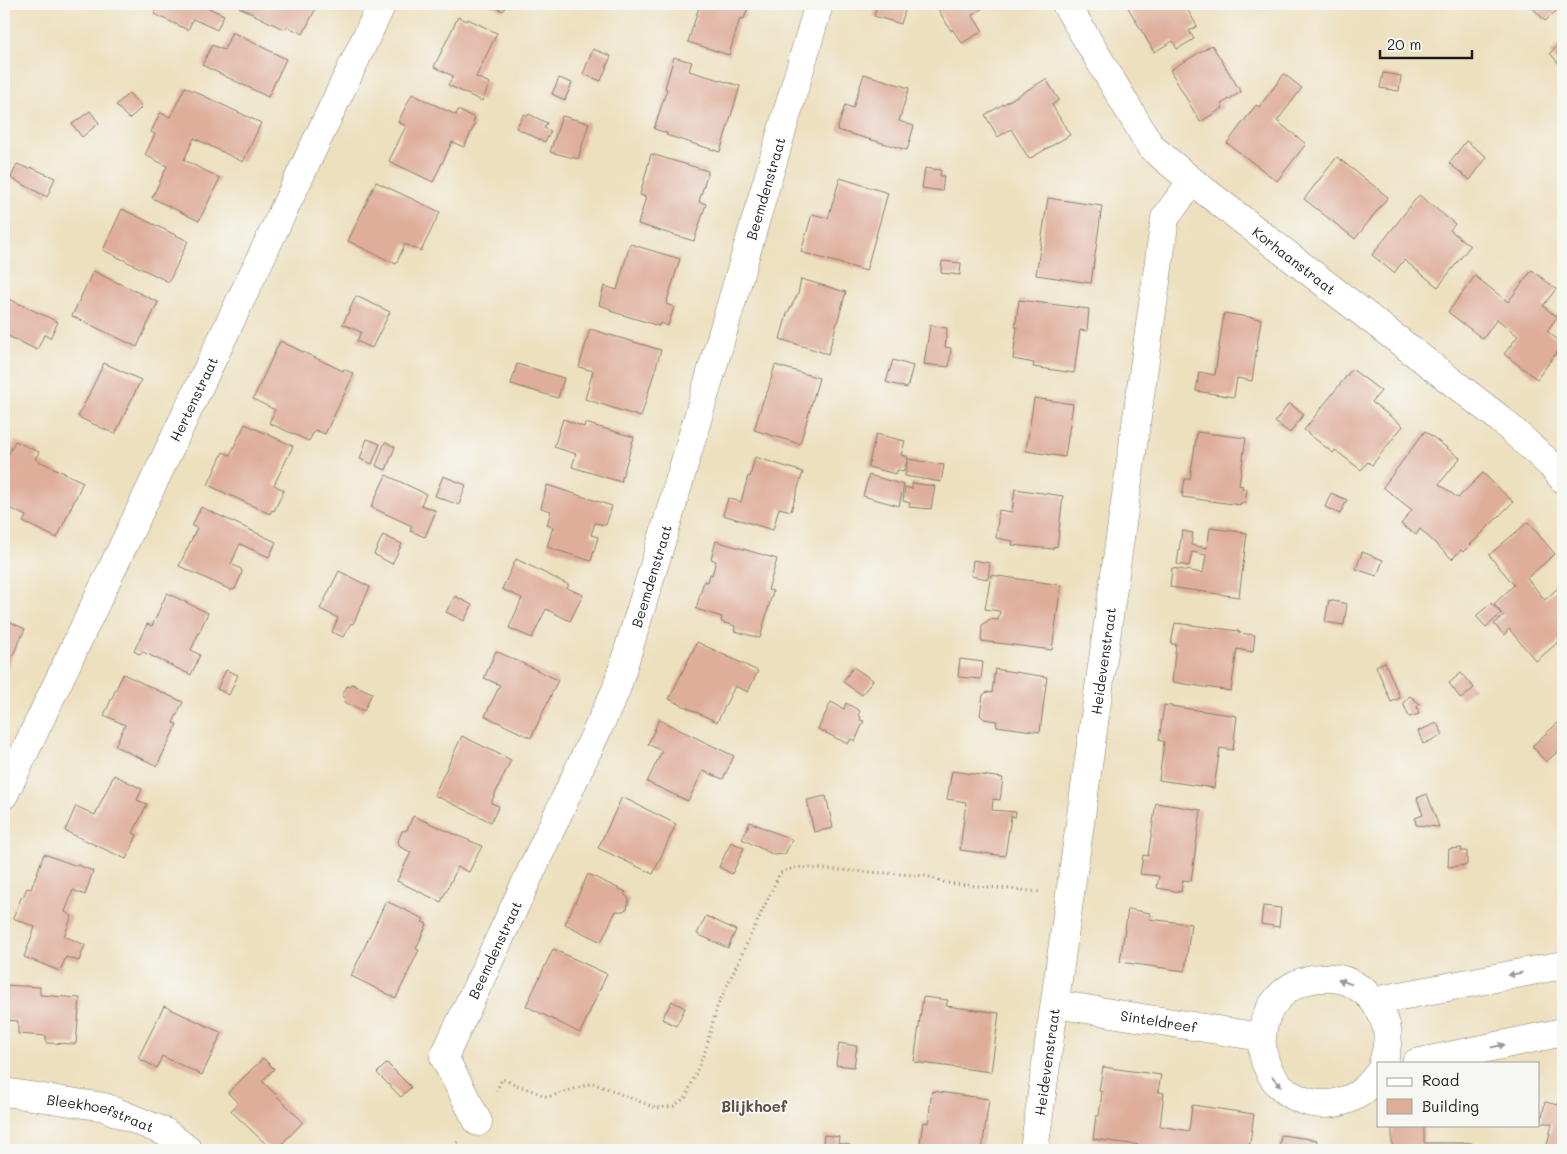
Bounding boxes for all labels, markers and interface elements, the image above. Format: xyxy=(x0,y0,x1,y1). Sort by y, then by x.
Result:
scale bar xyxy=(1380,28,1472,60)
text: 20 m xyxy=(1387,34,1421,54)
street label: Beemdenstraat xyxy=(741,135,789,242)
street label: Korhaanstraat xyxy=(1249,222,1340,298)
street label: Hertenstraat xyxy=(165,353,222,444)
street label: Beemdenstraat xyxy=(626,522,675,629)
street label: Heidevenstraat xyxy=(1086,606,1120,716)
street label: Beemdenstraat xyxy=(463,897,525,1002)
one-way arrow xyxy=(1508,970,1523,978)
one-way arrow xyxy=(1337,977,1352,985)
street label: Sinteldreef xyxy=(1119,1005,1199,1036)
street label: Heidevenstraat xyxy=(1029,1007,1063,1117)
one-way arrow xyxy=(1490,1041,1506,1049)
legend xyxy=(1377,1062,1540,1126)
text: Road xyxy=(1422,1070,1459,1090)
one-way arrow xyxy=(1271,1075,1283,1087)
street label: Bleekhoefstraat xyxy=(46,1089,157,1136)
district label: Blijkhoef xyxy=(721,1096,788,1116)
text: Building xyxy=(1422,1096,1479,1116)

